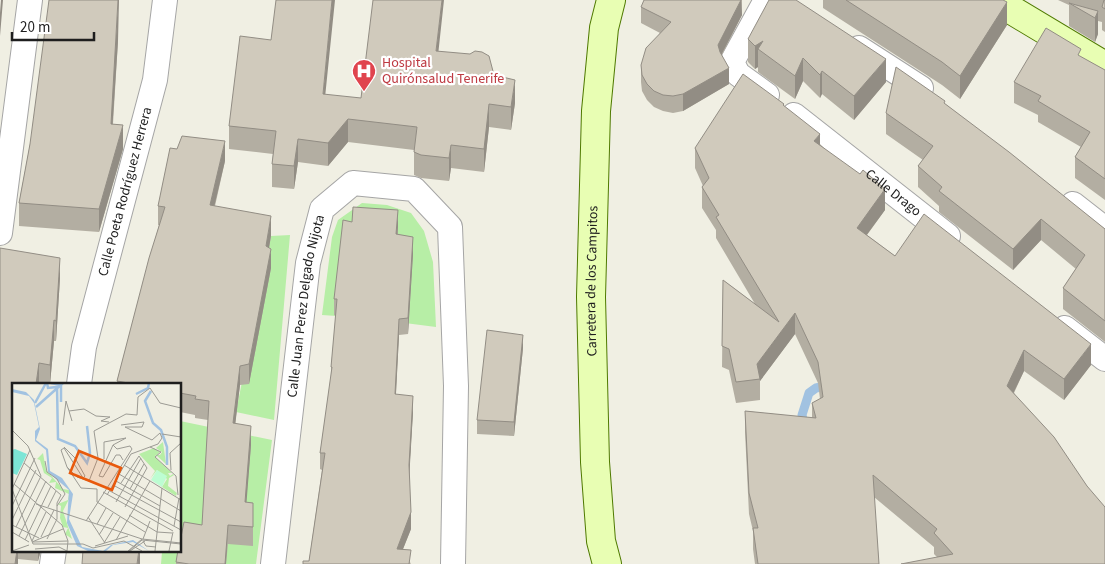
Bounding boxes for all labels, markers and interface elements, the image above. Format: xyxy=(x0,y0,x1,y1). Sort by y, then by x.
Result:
scale bar xyxy=(12,10,95,42)
text: 20 m xyxy=(20,17,50,38)
place label: Hospital Quirónsalud Tenerife xyxy=(382,53,504,89)
hospital icon: Hospital Quirónsalud Tenerife xyxy=(351,58,377,92)
street label: Calle Poeta Rodríguez Herrera xyxy=(93,105,157,279)
street label: Calle Drago xyxy=(861,164,925,221)
street label: Carretera de los Campitos xyxy=(581,205,603,357)
street label: Calle Juan Perez Delgado Nijota xyxy=(282,213,330,399)
inset map xyxy=(12,383,181,552)

